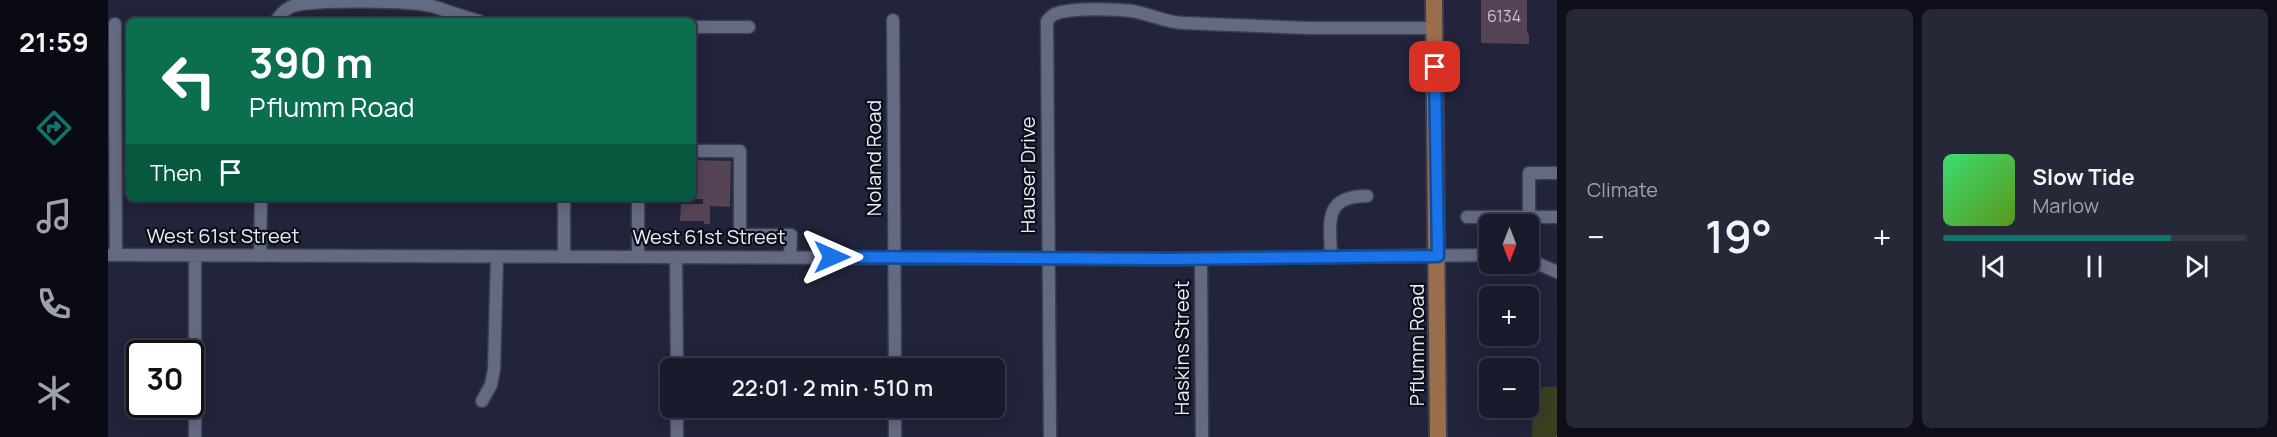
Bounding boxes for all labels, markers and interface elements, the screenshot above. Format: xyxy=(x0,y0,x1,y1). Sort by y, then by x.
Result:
house number: 6134 xyxy=(1487,5,1521,27)
text: 21:59 xyxy=(19,23,89,60)
text: 390 m xyxy=(249,33,373,91)
pin xyxy=(1409,41,1460,92)
icon: left xyxy=(150,42,228,120)
icon: arrive xyxy=(1418,50,1451,83)
text: Pflumm Road xyxy=(249,88,414,125)
street label: Noland Road xyxy=(860,100,887,216)
icon: directions xyxy=(33,107,75,149)
street label: Hauser Drive xyxy=(1014,117,1041,233)
icon: arrive xyxy=(214,156,247,189)
text: Then xyxy=(150,158,202,188)
text: Slow Tide xyxy=(2033,162,2135,192)
text: Climate xyxy=(1587,176,1658,203)
text: Marlow xyxy=(2033,192,2099,219)
icon: music xyxy=(33,195,75,237)
text: 19° xyxy=(1705,205,1772,267)
north arrow xyxy=(1479,214,1539,274)
map controls xyxy=(1479,214,1539,418)
text: − xyxy=(1587,214,1605,259)
text: + xyxy=(1872,214,1891,259)
street label: West 61st Street xyxy=(147,222,299,249)
street label: West 61st Street xyxy=(633,223,785,250)
position arrow xyxy=(800,225,864,289)
icon: previous xyxy=(1977,250,2010,283)
icon: pause xyxy=(2078,250,2111,283)
icon: next xyxy=(2180,250,2213,283)
street label: Haskins Street xyxy=(1168,280,1195,416)
icon: phone xyxy=(33,283,75,325)
street label: Pflumm Road xyxy=(1403,284,1430,406)
button: + xyxy=(1479,286,1539,346)
speed limit sign: 30 xyxy=(126,340,204,418)
button: − xyxy=(1479,358,1539,418)
icon: climate xyxy=(33,372,75,414)
text: 22:01 · 2 min · 510 m xyxy=(732,373,933,403)

